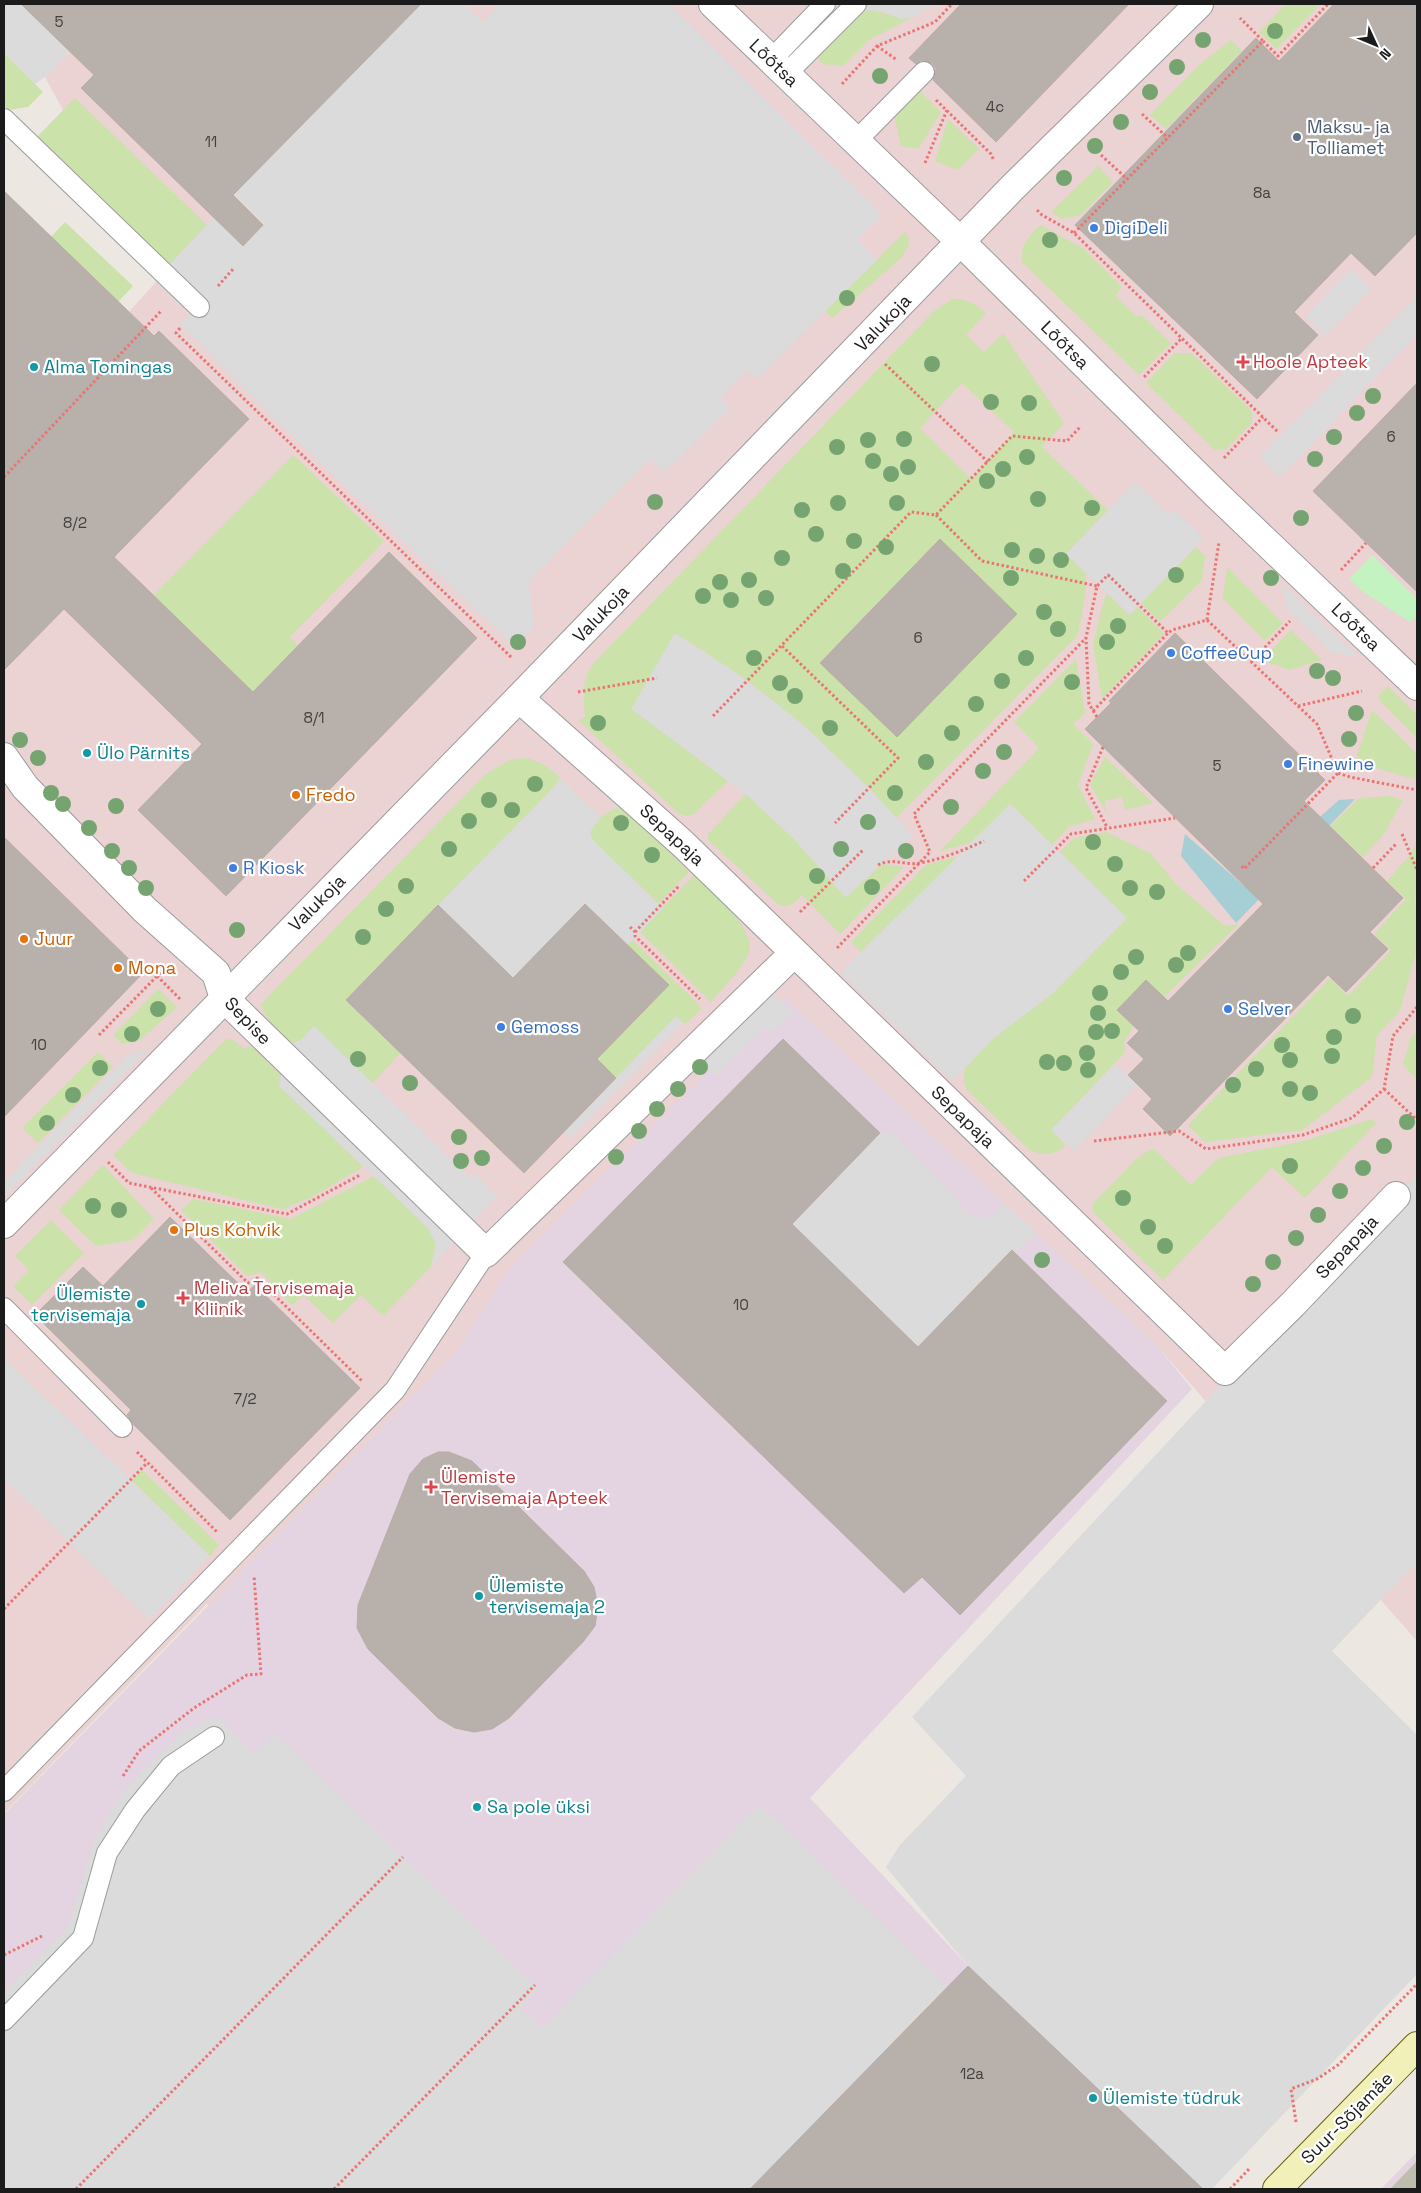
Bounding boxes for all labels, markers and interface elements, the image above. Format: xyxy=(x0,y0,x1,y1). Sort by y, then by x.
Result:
house number: 5 xyxy=(55,12,64,31)
north arrow xyxy=(1351,20,1401,70)
street label: Lõõtsa xyxy=(745,34,804,92)
text: N xyxy=(1376,44,1395,64)
house number: 4c xyxy=(986,97,1004,116)
place label: Maksu- ja Tolliamet xyxy=(1307,115,1390,159)
marker: Maksu- ja Tolliamet xyxy=(1291,131,1303,143)
house number: 11 xyxy=(205,132,217,151)
house number: 8a xyxy=(1253,183,1271,202)
place label: DigiDeli xyxy=(1104,216,1168,239)
marker: DigiDeli xyxy=(1088,222,1100,234)
street label: Valukoja xyxy=(850,289,916,356)
street label: Lõõtsa xyxy=(1036,315,1095,374)
place label: Hoole Apteek xyxy=(1253,350,1368,373)
place label: Alma Tomingas xyxy=(44,355,172,378)
marker: Hoole Apteek xyxy=(1237,356,1249,368)
marker: Alma Tomingas xyxy=(28,361,40,373)
house number: 6 xyxy=(1386,427,1396,446)
house number: 8/2 xyxy=(63,513,87,532)
street label: Valukoja xyxy=(568,580,634,647)
street label: Lõõtsa xyxy=(1327,598,1386,656)
house number: 6 xyxy=(913,628,923,647)
place label: CoffeeCup xyxy=(1181,641,1272,664)
marker: CoffeeCup xyxy=(1165,647,1177,659)
house number: 8/1 xyxy=(303,708,325,727)
place label: Ülo Pärnits xyxy=(97,741,190,764)
marker: Ülo Pärnits xyxy=(81,747,93,759)
place label: Finewine xyxy=(1298,752,1374,775)
house number: 5 xyxy=(1213,756,1222,775)
marker: Finewine xyxy=(1282,758,1294,770)
place label: Fredo xyxy=(306,783,356,806)
marker: Fredo xyxy=(290,789,302,801)
street label: Sepapaja xyxy=(635,799,710,870)
place label: R Kiosk xyxy=(243,856,305,879)
marker: R Kiosk xyxy=(227,862,239,874)
street label: Valukoja xyxy=(283,869,350,936)
place label: Juur xyxy=(34,927,73,950)
marker: Juur xyxy=(18,933,30,945)
place label: Mona xyxy=(128,956,176,979)
marker: Mona xyxy=(112,962,124,974)
street label: Sepise xyxy=(220,992,277,1049)
place label: Selver xyxy=(1238,997,1291,1020)
marker: Selver xyxy=(1222,1003,1234,1015)
place label: Gemoss xyxy=(511,1015,579,1038)
marker: Gemoss xyxy=(495,1021,507,1033)
house number: 10 xyxy=(31,1035,47,1054)
street label: Sepapaja xyxy=(926,1080,1000,1153)
street label: Sepapaja xyxy=(1310,1210,1383,1284)
place label: Plus Kohvik xyxy=(184,1218,281,1241)
marker: Plus Kohvik xyxy=(168,1224,180,1236)
place label: Meliva Tervisemaja Kliinik xyxy=(194,1276,354,1320)
place label: Ülemiste tervisemaja xyxy=(31,1282,131,1326)
marker: Meliva Tervisemaja Kliinik xyxy=(176,1291,190,1305)
house number: 10 xyxy=(733,1295,749,1314)
marker: Ülemiste tervisemaja xyxy=(135,1298,147,1310)
house number: 7/2 xyxy=(233,1389,257,1408)
place label: Ülemiste Tervisemaja Apteek xyxy=(441,1465,608,1509)
marker: Ülemiste Tervisemaja Apteek xyxy=(425,1481,437,1493)
place label: Ülemiste tervisemaja 2 xyxy=(489,1574,605,1618)
marker: Ülemiste tervisemaja 2 xyxy=(473,1590,485,1602)
place label: Sa pole üksi xyxy=(487,1795,590,1818)
marker: Sa pole üksi xyxy=(471,1801,483,1813)
house number: 12a xyxy=(960,2064,984,2083)
street label: Suur-Sõjamäe xyxy=(1296,2067,1398,2169)
place label: Ülemiste tüdruk xyxy=(1103,2086,1241,2109)
marker: Ülemiste tüdruk xyxy=(1087,2092,1099,2104)

